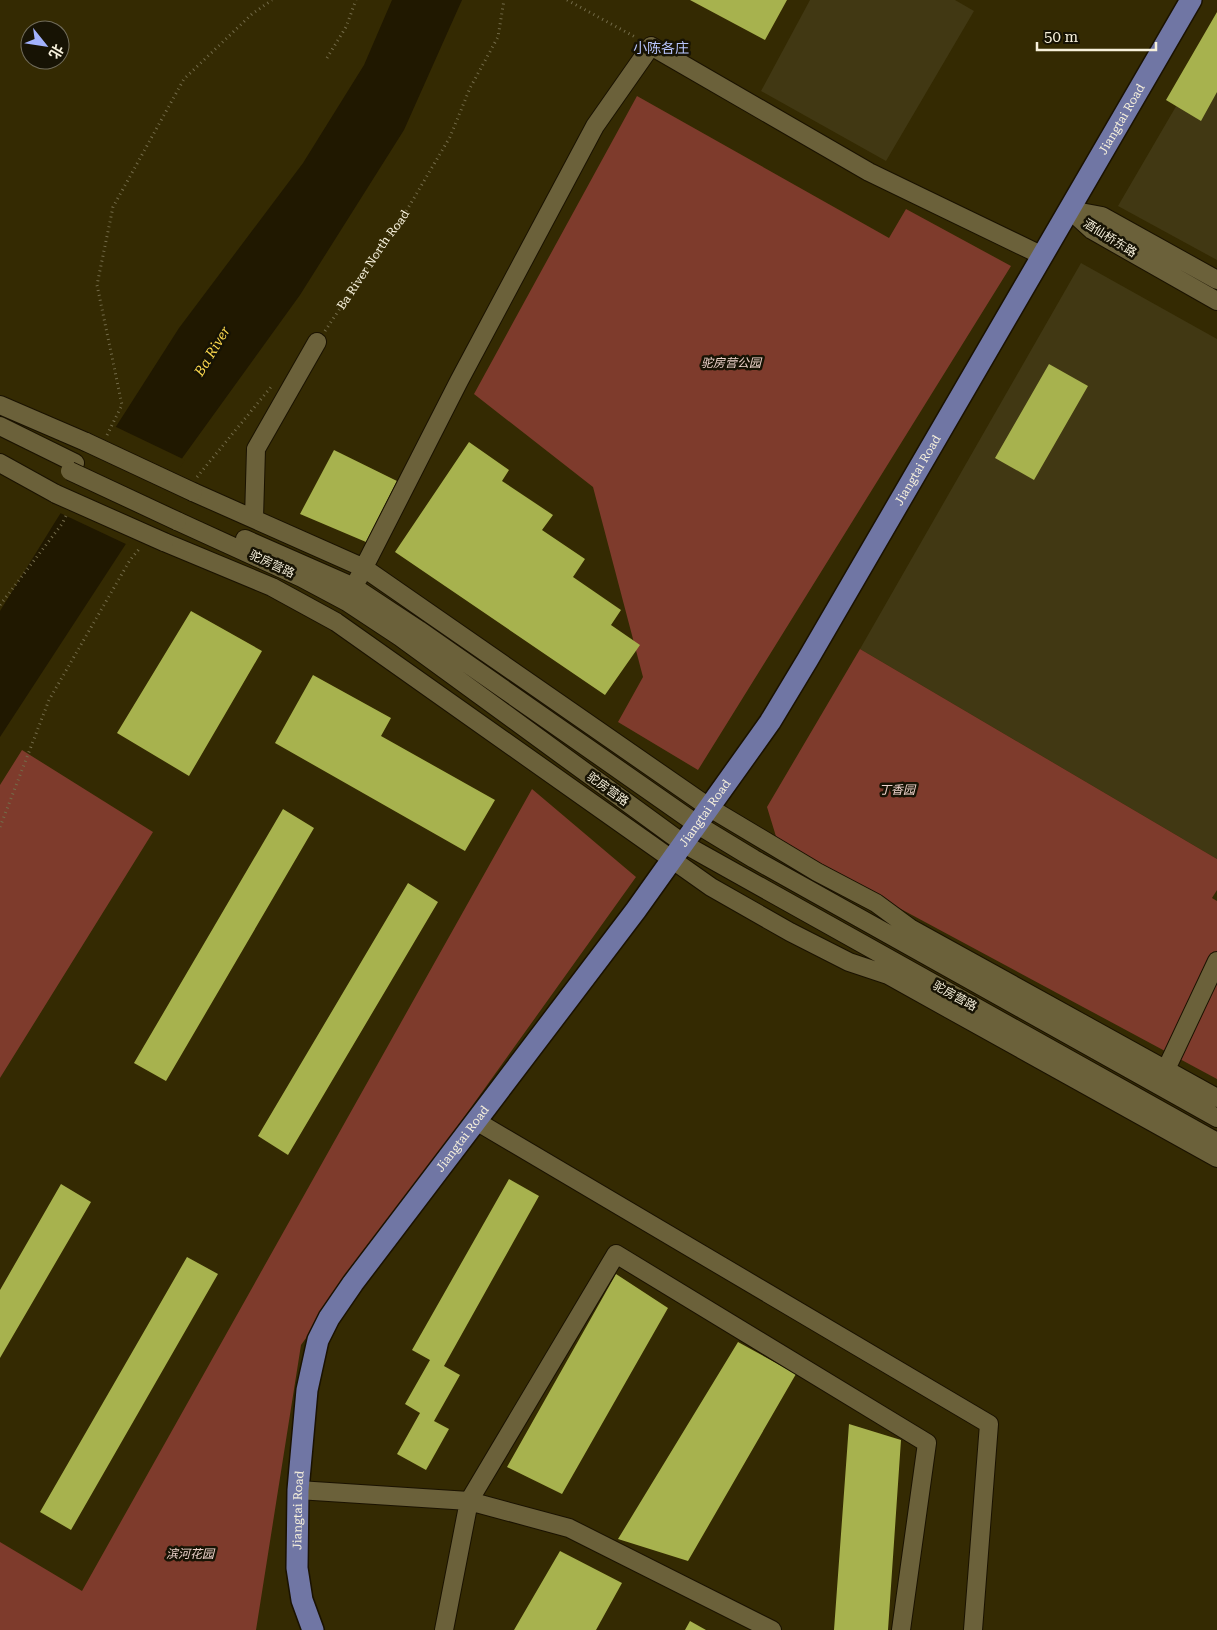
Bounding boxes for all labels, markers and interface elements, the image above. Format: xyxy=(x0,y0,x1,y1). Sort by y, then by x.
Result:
north arrow xyxy=(20,20,70,70)
scale bar xyxy=(1037,20,1156,52)
text: 50 m xyxy=(1044,28,1079,46)
district label: 小陈各庄 xyxy=(633,40,689,56)
text: 北 xyxy=(46,41,67,62)
street label: Jiangtai Road xyxy=(1096,81,1148,157)
street label: Ba River North Road xyxy=(334,207,412,312)
street label: 酒仙桥东路 xyxy=(1081,216,1139,260)
water label: Ba River xyxy=(190,323,233,380)
park label: 驼房营公园 xyxy=(701,356,763,370)
street label: Jiangtai Road xyxy=(892,432,944,508)
street label: 驼房营路 xyxy=(247,548,297,580)
street label: 驼房营路 xyxy=(584,769,632,809)
street label: Jiangtai Road xyxy=(676,777,734,850)
park label: 丁香园 xyxy=(879,783,917,797)
street label: 驼房营路 xyxy=(931,978,979,1014)
street label: Jiangtai Road xyxy=(433,1103,492,1175)
street label: Jiangtai Road xyxy=(290,1470,307,1550)
park label: 滨河花园 xyxy=(166,1547,216,1561)

